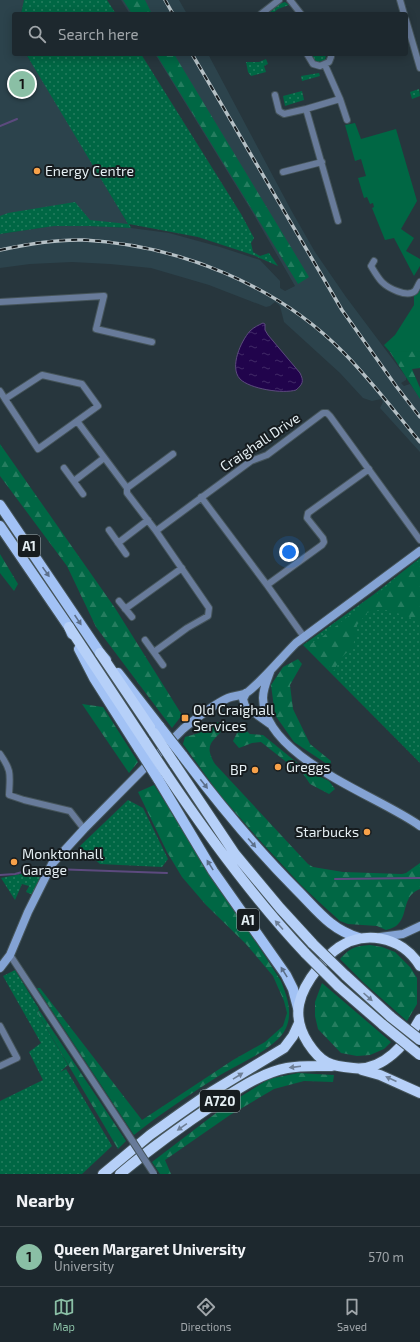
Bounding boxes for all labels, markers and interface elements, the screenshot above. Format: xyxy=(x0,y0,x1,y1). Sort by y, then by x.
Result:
search box xyxy=(12,12,408,56)
icon: search xyxy=(26,23,48,45)
text: Search here xyxy=(58,25,139,43)
pin: 1 xyxy=(9,69,35,99)
place label: Energy Centre xyxy=(45,162,134,179)
marker: Energy Centre xyxy=(32,166,42,176)
street label: Craighall Drive xyxy=(217,409,303,475)
road number: A1 xyxy=(18,535,40,557)
your location xyxy=(279,542,299,562)
one-way arrow xyxy=(42,567,50,577)
one-way arrow xyxy=(75,614,82,626)
place label: Old Craighall Services xyxy=(193,701,275,734)
marker: Old Craighall Services xyxy=(180,713,190,723)
place label: Greggs xyxy=(286,758,330,775)
place label: BP xyxy=(230,761,247,778)
marker: Greggs xyxy=(273,762,283,772)
marker: BP xyxy=(250,765,260,775)
one-way arrow xyxy=(200,779,208,790)
place label: Starbucks xyxy=(296,823,359,840)
marker: Starbucks xyxy=(362,827,372,837)
one-way arrow xyxy=(247,838,256,848)
place label: Monktonhall Garage xyxy=(22,845,104,878)
marker: Monktonhall Garage xyxy=(9,857,19,867)
one-way arrow xyxy=(206,860,214,870)
road number: A1 xyxy=(237,909,259,931)
one-way arrow xyxy=(275,920,284,931)
one-way arrow xyxy=(280,966,287,978)
one-way arrow xyxy=(363,992,373,1001)
one-way arrow xyxy=(289,1064,301,1070)
one-way arrow xyxy=(233,1072,243,1080)
one-way arrow xyxy=(385,1076,396,1082)
road number: A720 xyxy=(200,1090,240,1112)
one-way arrow xyxy=(176,1123,187,1131)
text: Nearby xyxy=(16,1190,74,1210)
text: Queen Margaret University xyxy=(54,1240,246,1258)
text: 1 xyxy=(26,1249,32,1265)
text: 570 m xyxy=(368,1249,404,1265)
text: University xyxy=(54,1258,114,1274)
tab: Map xyxy=(53,1296,75,1333)
tab: Directions xyxy=(181,1296,231,1333)
tab: Saved xyxy=(337,1296,367,1333)

